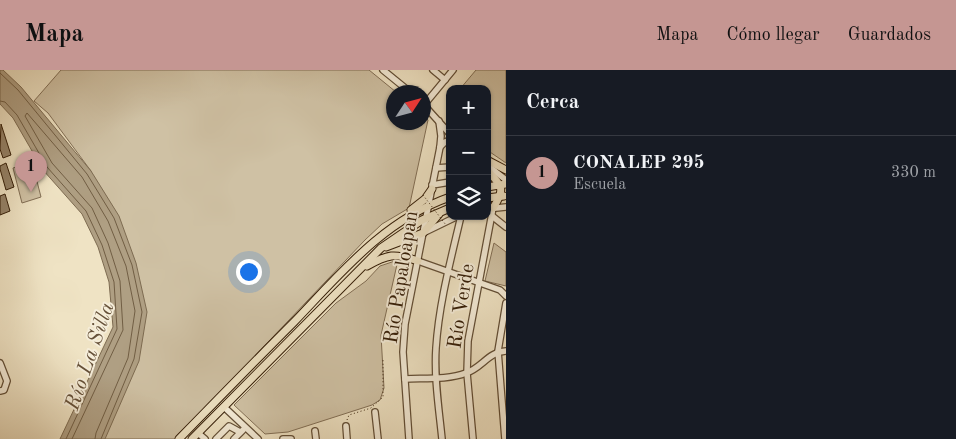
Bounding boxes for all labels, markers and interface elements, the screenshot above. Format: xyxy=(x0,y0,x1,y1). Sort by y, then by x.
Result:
text: Mapa xyxy=(25,23,84,47)
text: Mapa xyxy=(656,26,698,44)
text: Cómo llegar xyxy=(726,26,820,44)
text: Guardados xyxy=(848,26,931,44)
north arrow xyxy=(386,85,431,130)
map controls xyxy=(446,85,491,220)
button: + xyxy=(446,85,491,130)
text: Cerca xyxy=(526,92,579,113)
button: − xyxy=(446,130,491,175)
pin: 1 xyxy=(15,151,47,192)
text: CONALEP 295 xyxy=(573,154,704,173)
text: 1 xyxy=(537,165,547,181)
text: 330 m xyxy=(891,165,936,181)
button: layers xyxy=(446,175,491,220)
text: Escuela xyxy=(573,177,626,193)
street label: Río Papaloapan xyxy=(382,209,422,345)
your location xyxy=(236,259,262,285)
street label: Río Verde xyxy=(445,262,479,350)
water label: Río La Silla xyxy=(62,300,119,414)

